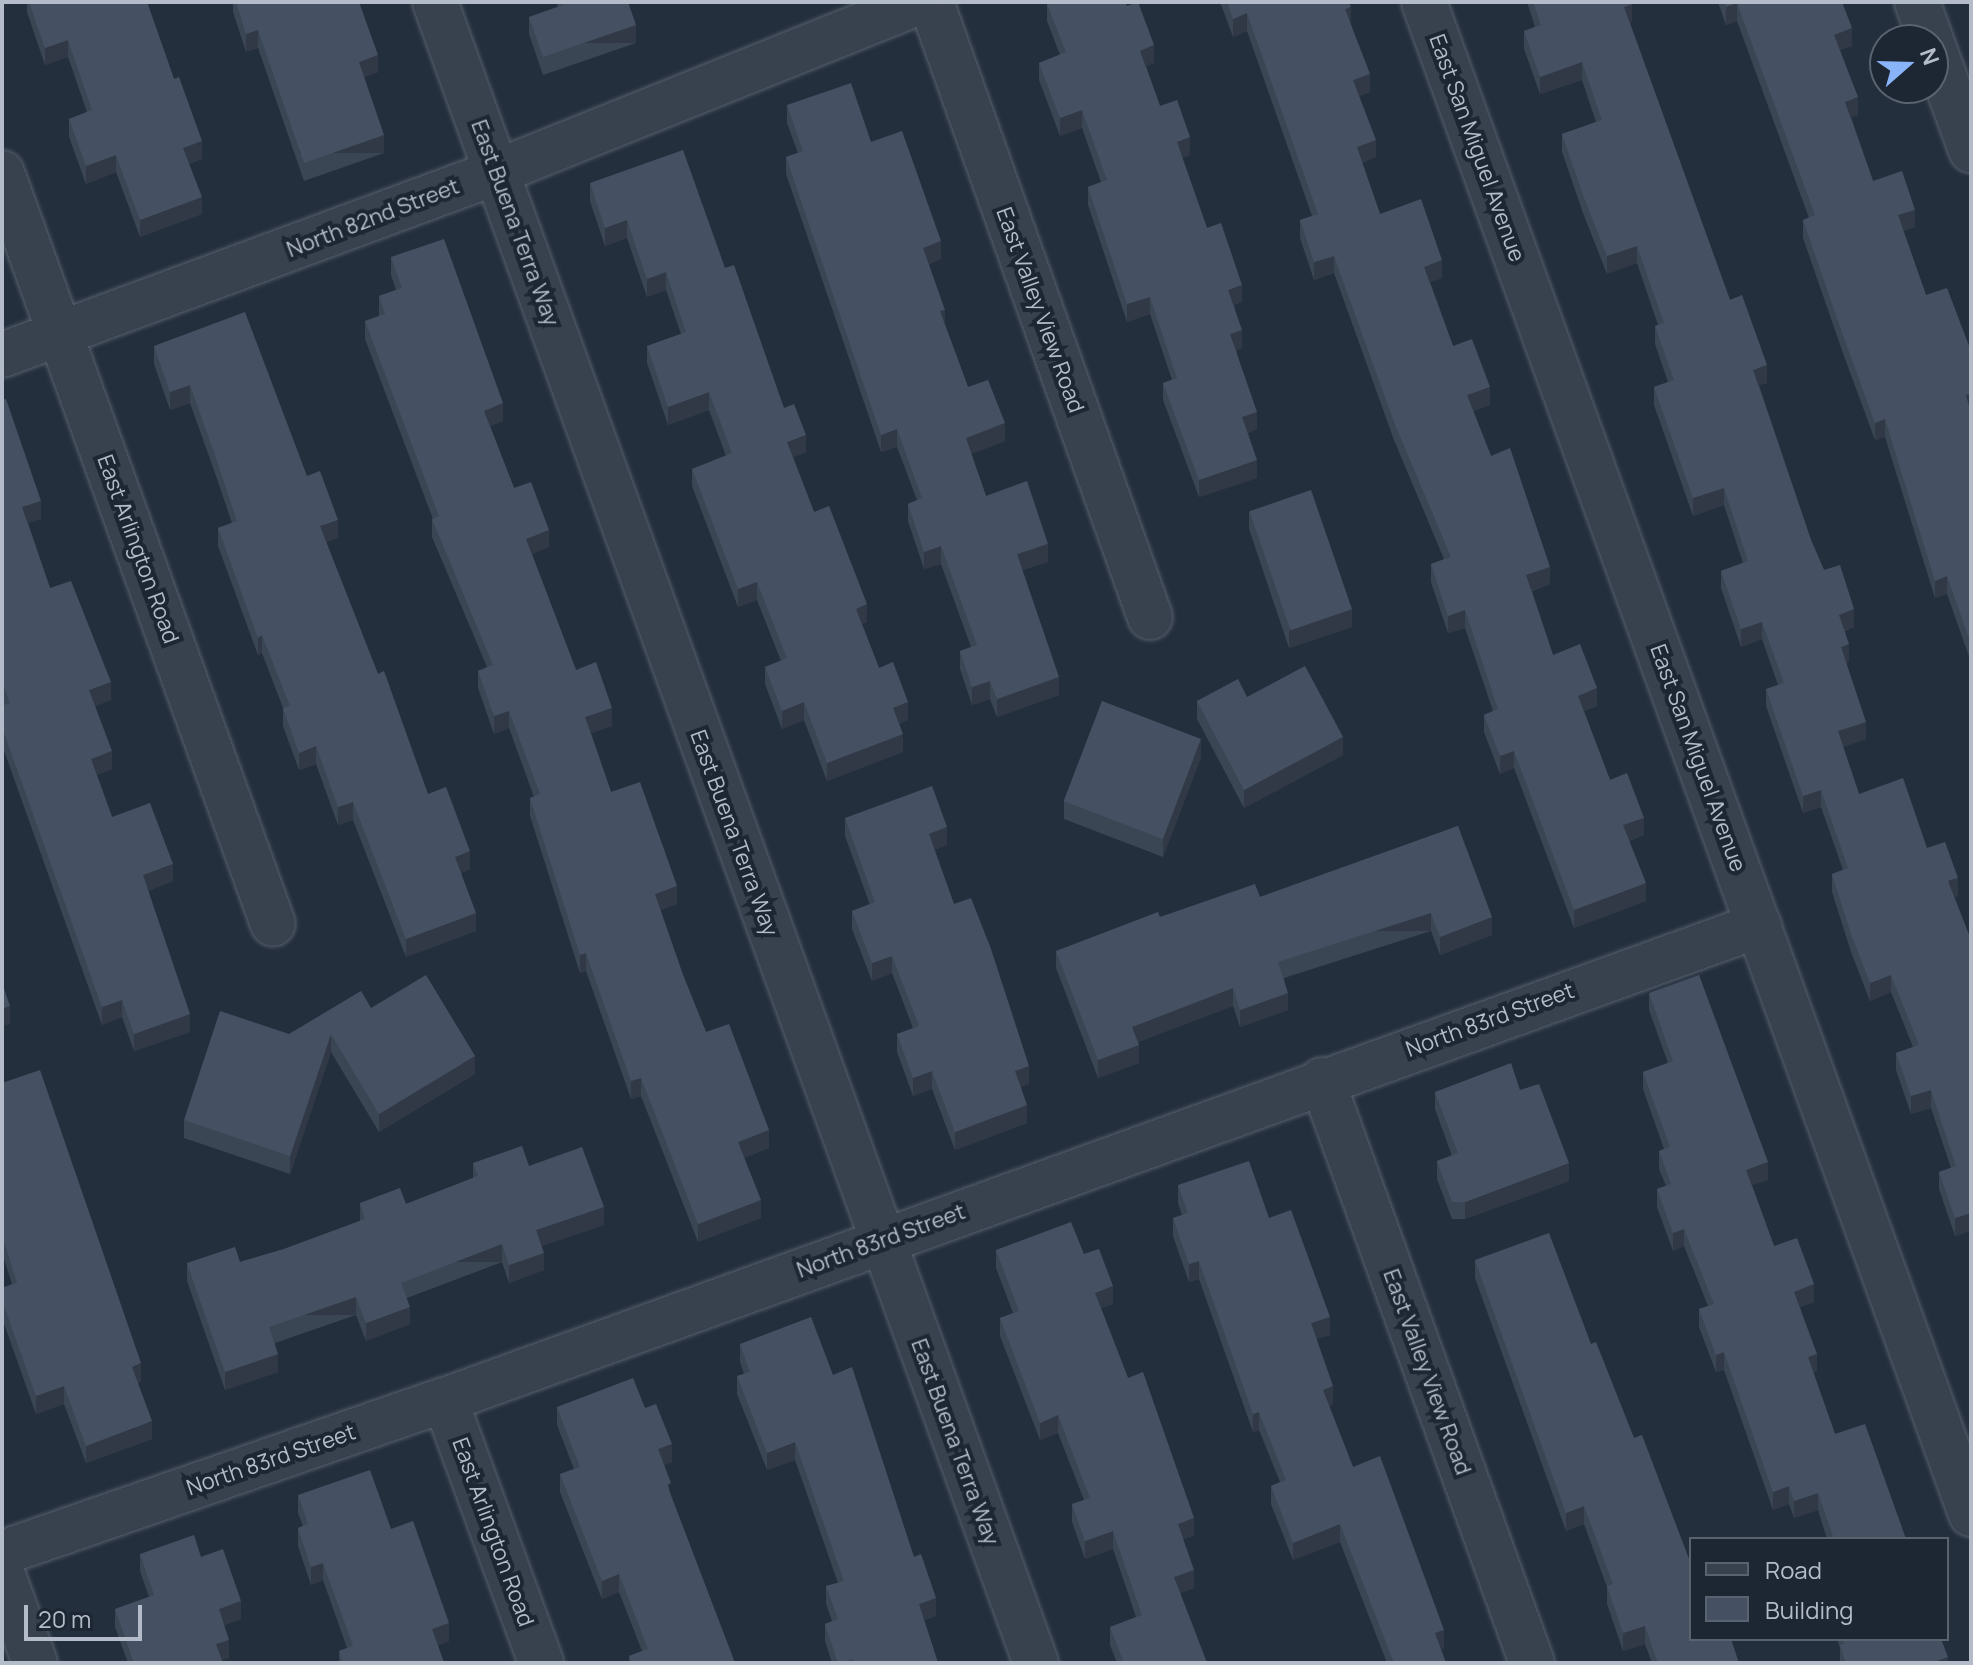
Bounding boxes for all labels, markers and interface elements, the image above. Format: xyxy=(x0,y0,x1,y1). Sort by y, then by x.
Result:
north arrow xyxy=(1869,24,1949,104)
street label: East San Miguel Avenue xyxy=(1424,31,1530,265)
text: N xyxy=(1913,44,1946,69)
street label: East Buena Terra Way xyxy=(465,116,565,330)
street label: North 82nd Street xyxy=(283,173,463,263)
street label: East Valley View Road xyxy=(991,204,1089,416)
street label: East Arlington Road xyxy=(92,451,184,647)
street label: East San Miguel Avenue xyxy=(1645,641,1751,875)
street label: East Buena Terra Way xyxy=(684,726,784,940)
street label: North 83rd Street xyxy=(1402,977,1578,1063)
street label: North 83rd Street xyxy=(793,1198,969,1284)
street label: East Valley View Road xyxy=(1378,1266,1476,1478)
street label: East Buena Terra Way xyxy=(905,1335,1005,1549)
street label: North 83rd Street xyxy=(183,1419,359,1501)
street label: East Arlington Road xyxy=(447,1434,539,1630)
legend xyxy=(1689,1537,1949,1641)
text: Road xyxy=(1765,1553,1822,1586)
scale bar xyxy=(28,1589,146,1639)
text: Building xyxy=(1765,1593,1853,1626)
text: 20 m xyxy=(38,1602,91,1635)

